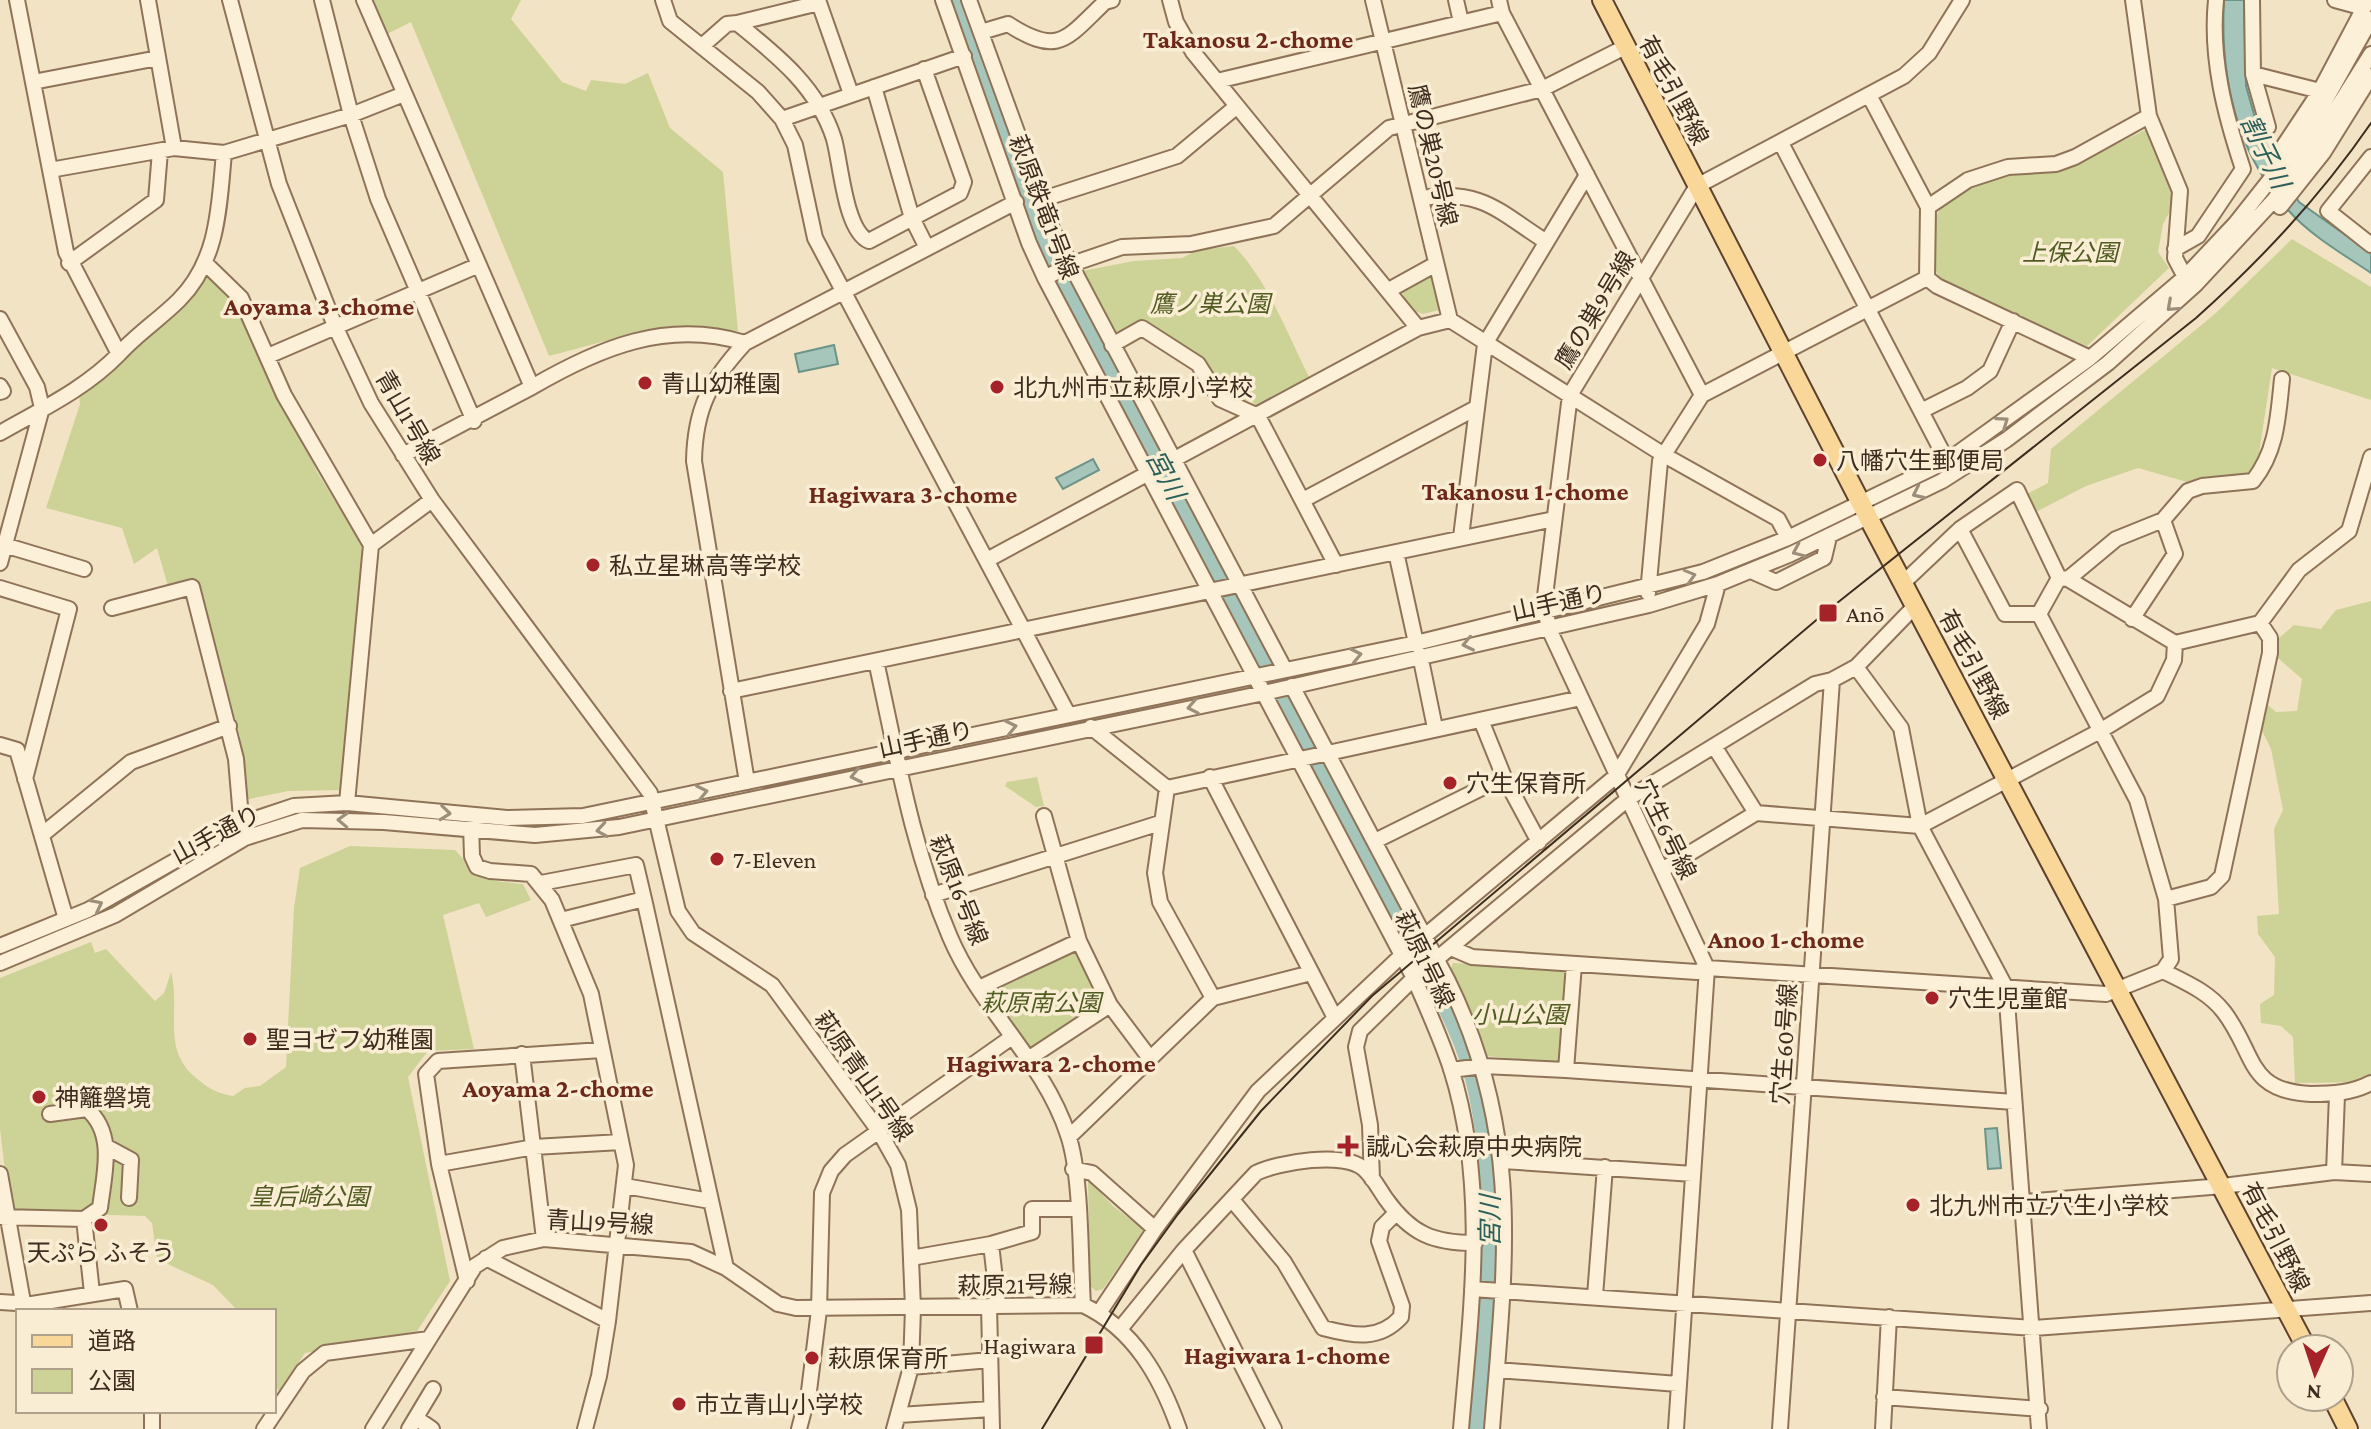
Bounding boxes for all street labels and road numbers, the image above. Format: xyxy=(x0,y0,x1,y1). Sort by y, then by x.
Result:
street label: 有毛引野線 xyxy=(1634,31,1714,149)
street label: 鷹の巣20号線 xyxy=(1404,81,1462,229)
street label: 萩原鉄竜1号線 xyxy=(1004,131,1084,283)
street label: 鷹の巣9号線 xyxy=(1549,246,1641,374)
street label: 青山1号線 xyxy=(370,365,446,469)
street label: 山手通り xyxy=(1509,579,1609,625)
street label: 有毛引野線 xyxy=(1934,605,2014,723)
street label: 山手通り xyxy=(876,716,976,762)
street label: 穴生6号線 xyxy=(1630,774,1702,884)
street label: 山手通り xyxy=(167,800,265,868)
street label: 萩原16号線 xyxy=(925,831,993,949)
street label: 萩原1号線 xyxy=(1390,906,1460,1012)
street label: 穴生60号線 xyxy=(1766,982,1802,1106)
street label: 萩原青山1号線 xyxy=(809,1006,919,1146)
street label: 有毛引野線 xyxy=(2237,1177,2315,1297)
street label: 青山9号線 xyxy=(545,1206,655,1238)
street label: 萩原21号線 xyxy=(957,1270,1073,1300)

